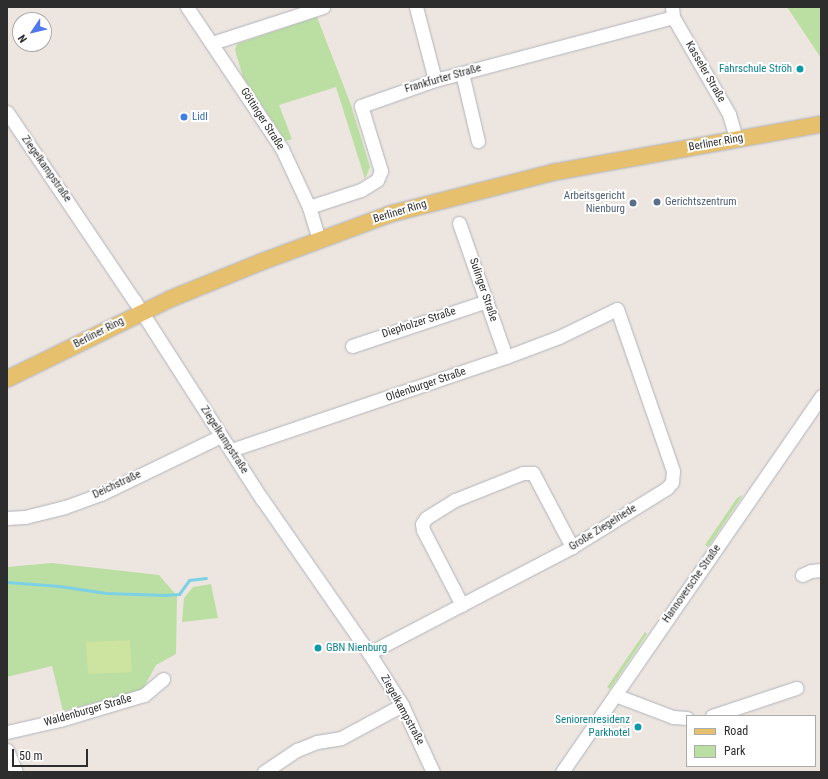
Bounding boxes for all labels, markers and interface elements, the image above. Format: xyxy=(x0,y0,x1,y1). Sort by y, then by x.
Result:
north arrow xyxy=(12,12,52,52)
text: N xyxy=(15,32,30,45)
street label: Kasseler Straße xyxy=(682,39,728,105)
street label: Frankfurter Straße xyxy=(403,62,483,96)
place label: Fahrschule Ströh xyxy=(719,62,792,76)
marker: Fahrschule Ströh xyxy=(795,64,805,74)
street label: Göttinger Straße xyxy=(237,86,287,152)
place label: Lidl xyxy=(192,110,208,124)
marker: Lidl xyxy=(179,112,189,122)
street label: Berliner Ring xyxy=(688,132,744,154)
street label: Ziegelkampstraße xyxy=(18,133,74,205)
place label: Arbeitsgericht Nienburg xyxy=(564,190,625,216)
place label: Gerichtszentrum xyxy=(665,195,737,209)
marker: Gerichtszentrum xyxy=(652,197,662,207)
street label: Berliner Ring xyxy=(372,198,428,226)
marker: Arbeitsgericht Nienburg xyxy=(628,198,638,208)
street label: Sulinger Straße xyxy=(466,257,500,323)
street label: Diepholzer Straße xyxy=(380,305,458,341)
street label: Berliner Ring xyxy=(71,315,127,351)
street label: Oldenburger Straße xyxy=(384,365,468,405)
street label: Ziegelkampstraße xyxy=(197,404,251,476)
street label: Deichstraße xyxy=(91,468,143,502)
street label: Große Ziegelriede xyxy=(567,502,639,554)
street label: Hannoversche Straße xyxy=(660,542,724,626)
place label: GBN Nienburg xyxy=(326,641,387,655)
marker: GBN Nienburg xyxy=(313,643,323,653)
street label: Ziegelkampstraße xyxy=(377,673,427,747)
street label: Waldenburger Straße xyxy=(43,692,133,730)
place label: Seniorenresidenz Parkhotel xyxy=(555,714,630,740)
legend xyxy=(686,715,816,767)
marker: Seniorenresidenz Parkhotel xyxy=(633,722,643,732)
text: Road xyxy=(724,724,748,738)
scale bar xyxy=(14,741,90,767)
text: Park xyxy=(724,744,745,758)
text: 50 m xyxy=(19,749,43,763)

